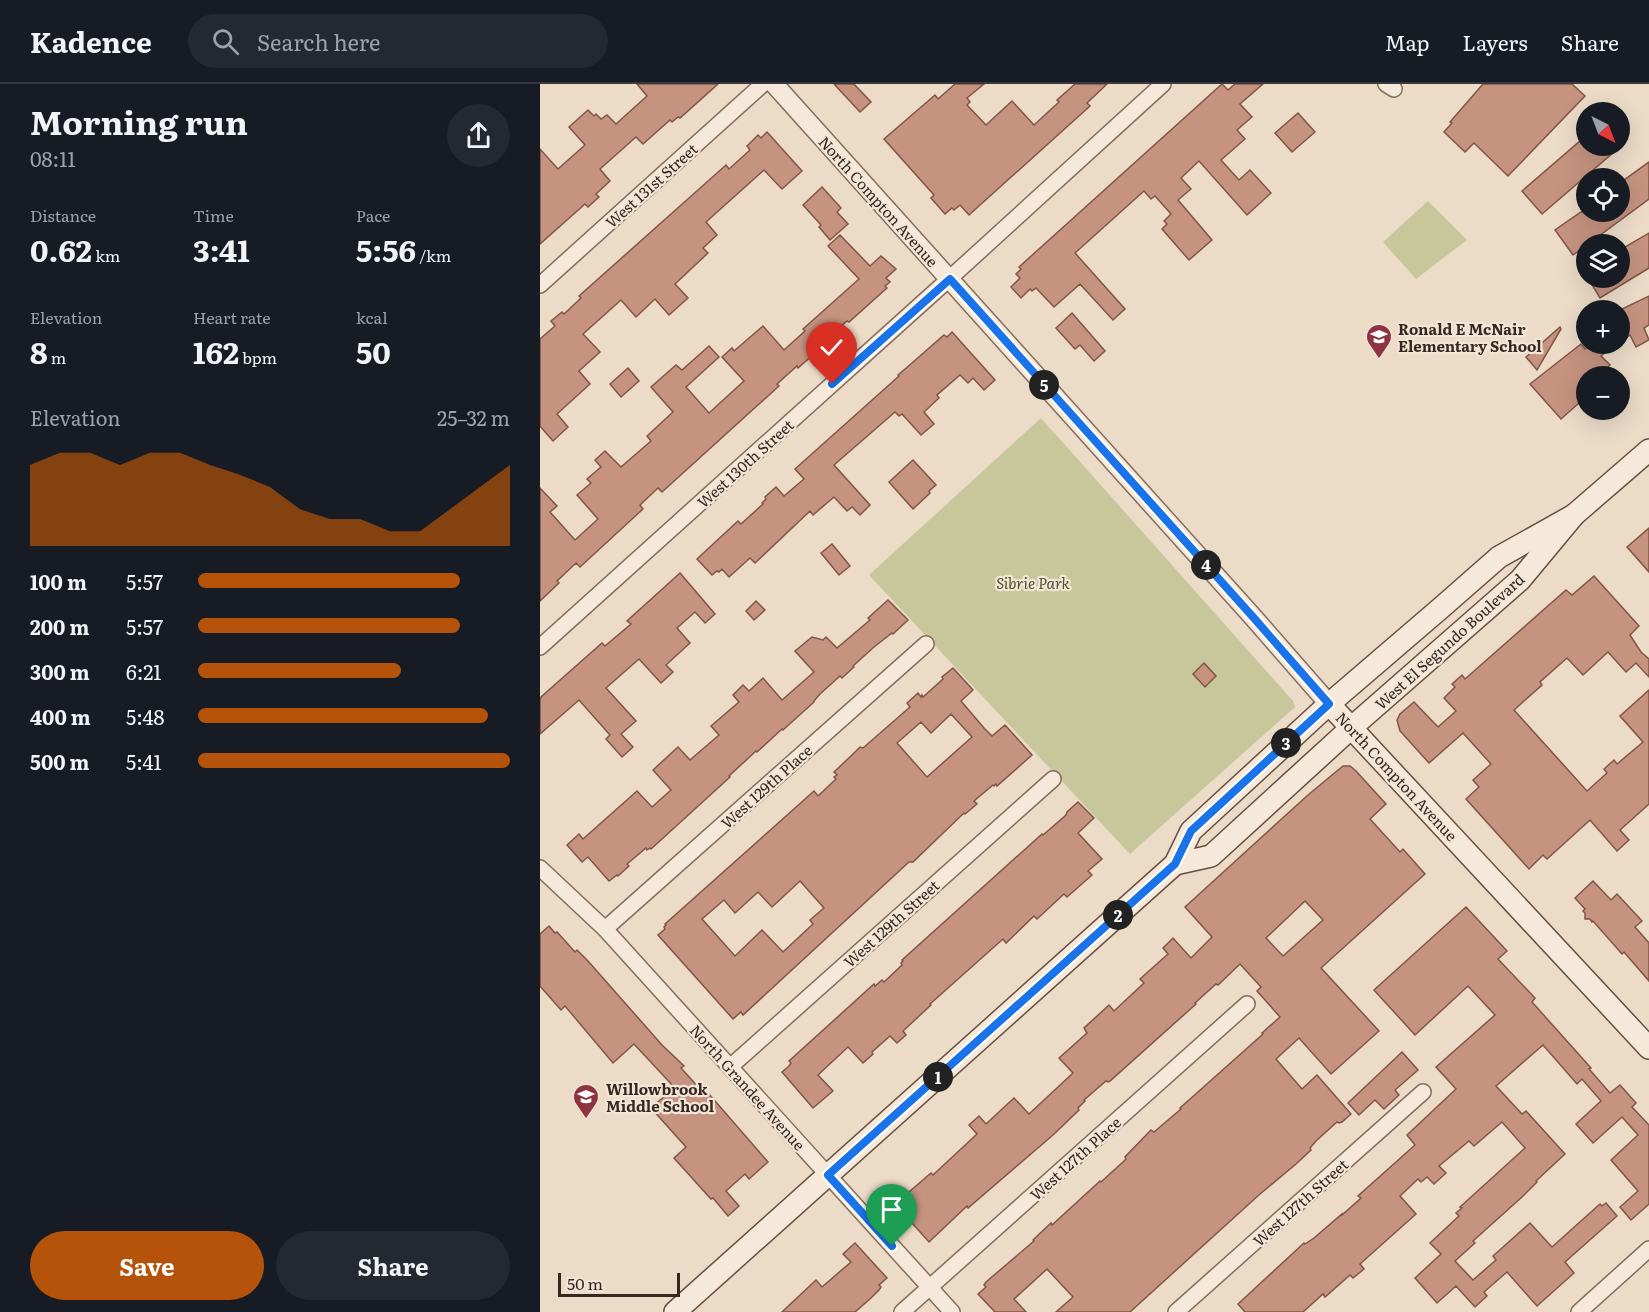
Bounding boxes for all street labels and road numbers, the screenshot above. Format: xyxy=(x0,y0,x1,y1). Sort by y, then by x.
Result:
street label: North Compton Avenue xyxy=(814,130,944,272)
street label: West 131st Street xyxy=(600,137,702,233)
street label: West 130th Street xyxy=(692,413,798,513)
street label: West El Segundo Boulevard xyxy=(1369,567,1529,715)
street label: North Compton Avenue xyxy=(1331,706,1463,846)
street label: West 129th Place xyxy=(715,738,817,833)
street label: West 129th Street xyxy=(838,874,944,972)
street label: North Grandee Avenue xyxy=(685,1019,811,1155)
street label: West 127th Place xyxy=(1024,1111,1126,1205)
street label: West 127th Street xyxy=(1247,1153,1353,1251)

